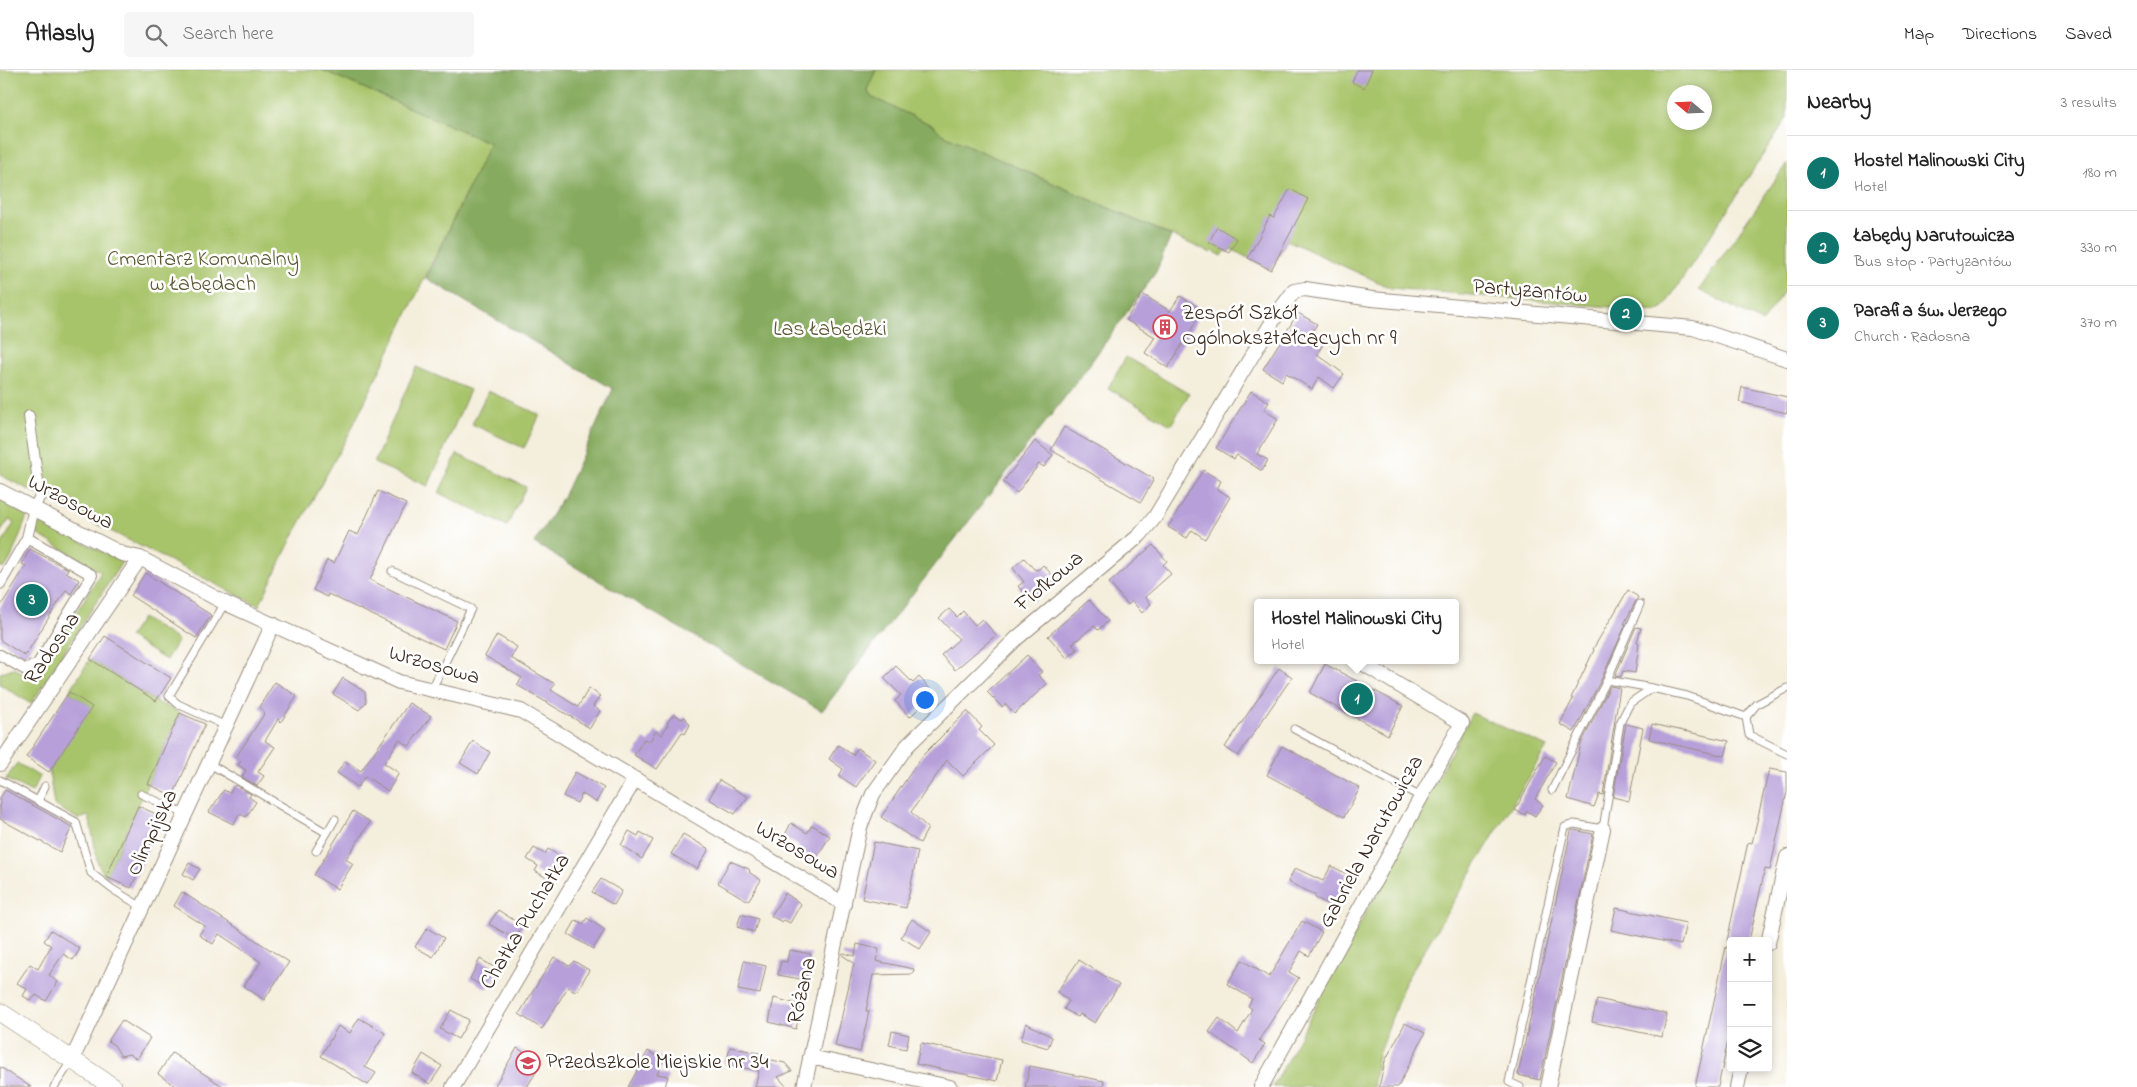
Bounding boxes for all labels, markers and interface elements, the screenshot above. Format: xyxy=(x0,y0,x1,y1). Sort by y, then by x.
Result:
search box xyxy=(124,12,474,57)
text: Atlasly xyxy=(25,17,94,52)
icon: search xyxy=(142,21,170,49)
text: Search here xyxy=(182,21,273,48)
text: Map xyxy=(1904,22,1934,48)
text: Directions xyxy=(1962,22,2037,48)
text: Saved xyxy=(2065,22,2112,48)
north arrow xyxy=(1667,85,1712,130)
text: Nearby xyxy=(1807,88,1871,118)
text: 3 results xyxy=(2061,91,2117,115)
text: Hostel Malinowski City xyxy=(1854,148,2025,175)
text: 1 xyxy=(1820,161,1826,185)
text: 180 m xyxy=(2083,161,2117,185)
text: Hotel xyxy=(1854,175,1887,199)
text: Łabędy Narutowicza xyxy=(1854,223,2014,250)
text: 2 xyxy=(1819,236,1827,260)
text: 330 m xyxy=(2080,236,2117,260)
park label: Cmentarz Komunalny w Łabędach xyxy=(107,244,299,301)
text: Bus stop · Partyzantów xyxy=(1854,250,2012,274)
street label: Partyzantów xyxy=(1471,271,1589,314)
pin: 2 xyxy=(1610,295,1642,333)
place label: Zespół Szkół Ogólnokształcących nr 9 xyxy=(1182,298,1397,356)
text: Parafia św. Jerzego xyxy=(1854,298,2007,325)
text: 3 xyxy=(1820,311,1826,335)
text: 370 m xyxy=(2080,311,2117,335)
park label: Las Łabędzki xyxy=(773,314,887,346)
building icon: Zespół Szkół Ogólnokształcących nr 9 xyxy=(1152,314,1178,340)
text: Church · Radosna xyxy=(1854,325,1970,349)
street label: Wrzosowa xyxy=(21,467,119,539)
street label: Fiołkowa xyxy=(1008,544,1091,621)
pin: 3 xyxy=(16,581,48,619)
popup xyxy=(1254,599,1459,664)
street label: Radosna xyxy=(17,606,89,692)
text: Hostel Malinowski City xyxy=(1271,606,1442,633)
text: Hotel xyxy=(1271,633,1304,657)
street label: Wrzosowa xyxy=(385,638,483,694)
pin: 1 xyxy=(1341,680,1373,718)
your location xyxy=(912,687,938,713)
street label: Gabriela Narutowicza xyxy=(1311,750,1433,934)
street label: Olimpijska xyxy=(119,784,187,882)
street label: Wrzosowa xyxy=(749,813,845,889)
street label: Chatka Puchatka xyxy=(473,848,579,996)
map controls xyxy=(1727,937,1772,1072)
button: + xyxy=(1727,937,1772,982)
street label: Różana xyxy=(780,955,826,1027)
button: − xyxy=(1727,982,1772,1027)
button: layers xyxy=(1727,1027,1772,1072)
place label: Przedszkole Miejskie nr 34 xyxy=(546,1047,769,1079)
school or university icon: Przedszkole Miejskie nr 34 xyxy=(515,1050,541,1076)

